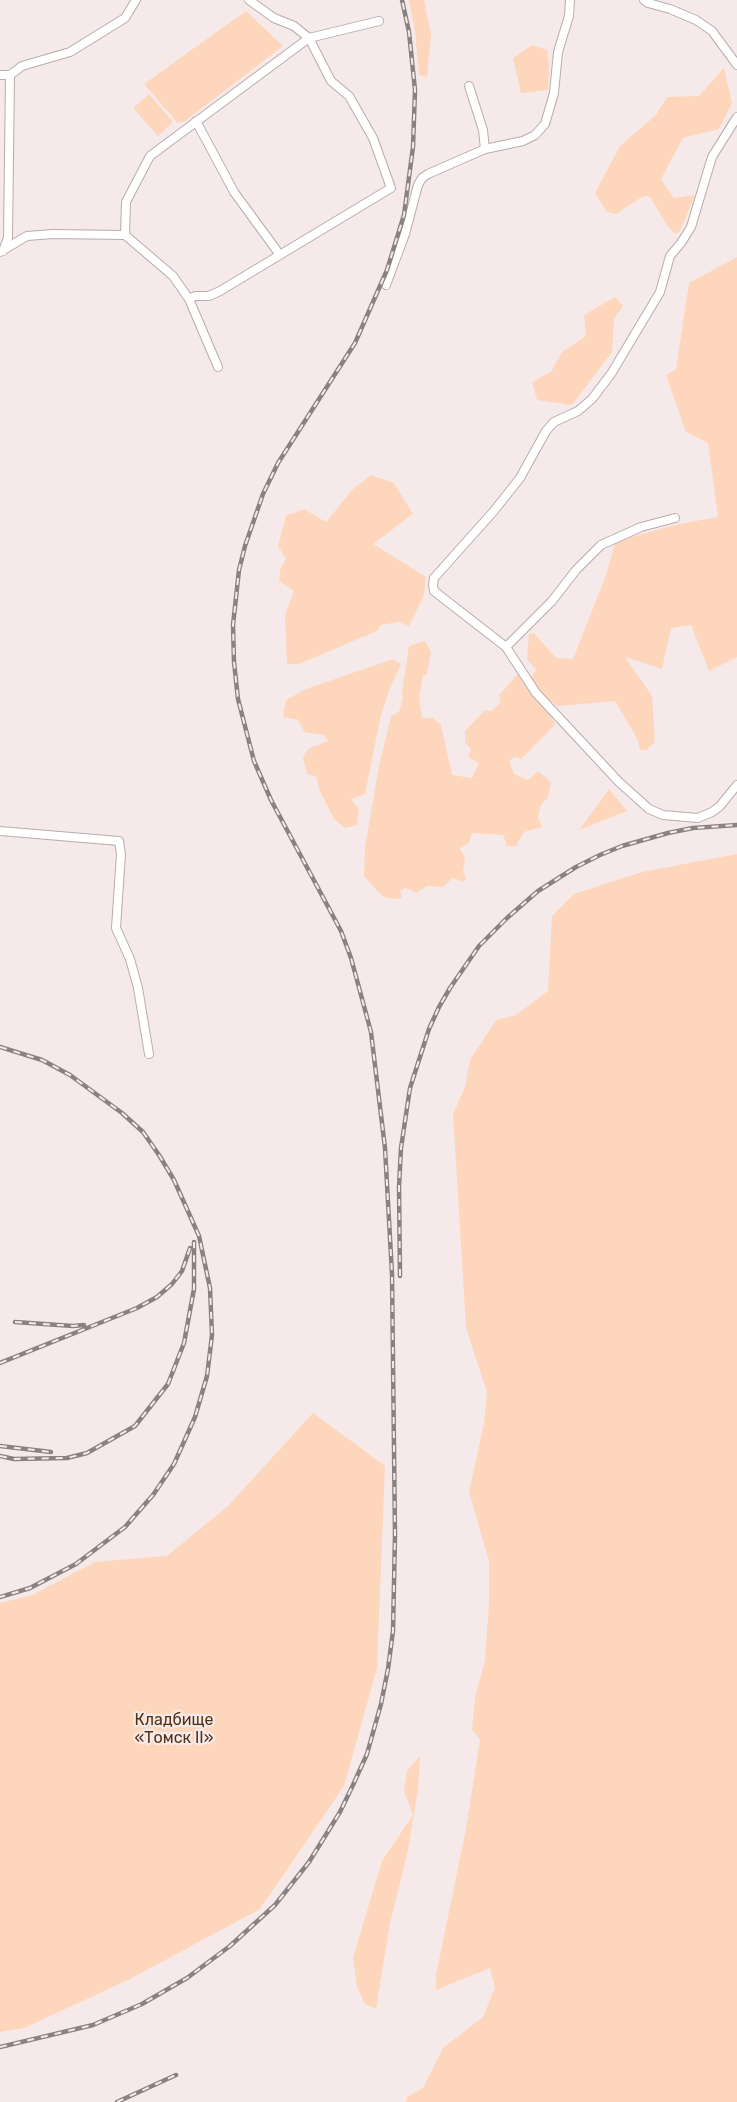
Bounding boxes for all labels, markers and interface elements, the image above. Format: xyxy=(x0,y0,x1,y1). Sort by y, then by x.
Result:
park label: Кладбище «Томск II» xyxy=(135,1710,213,1748)

